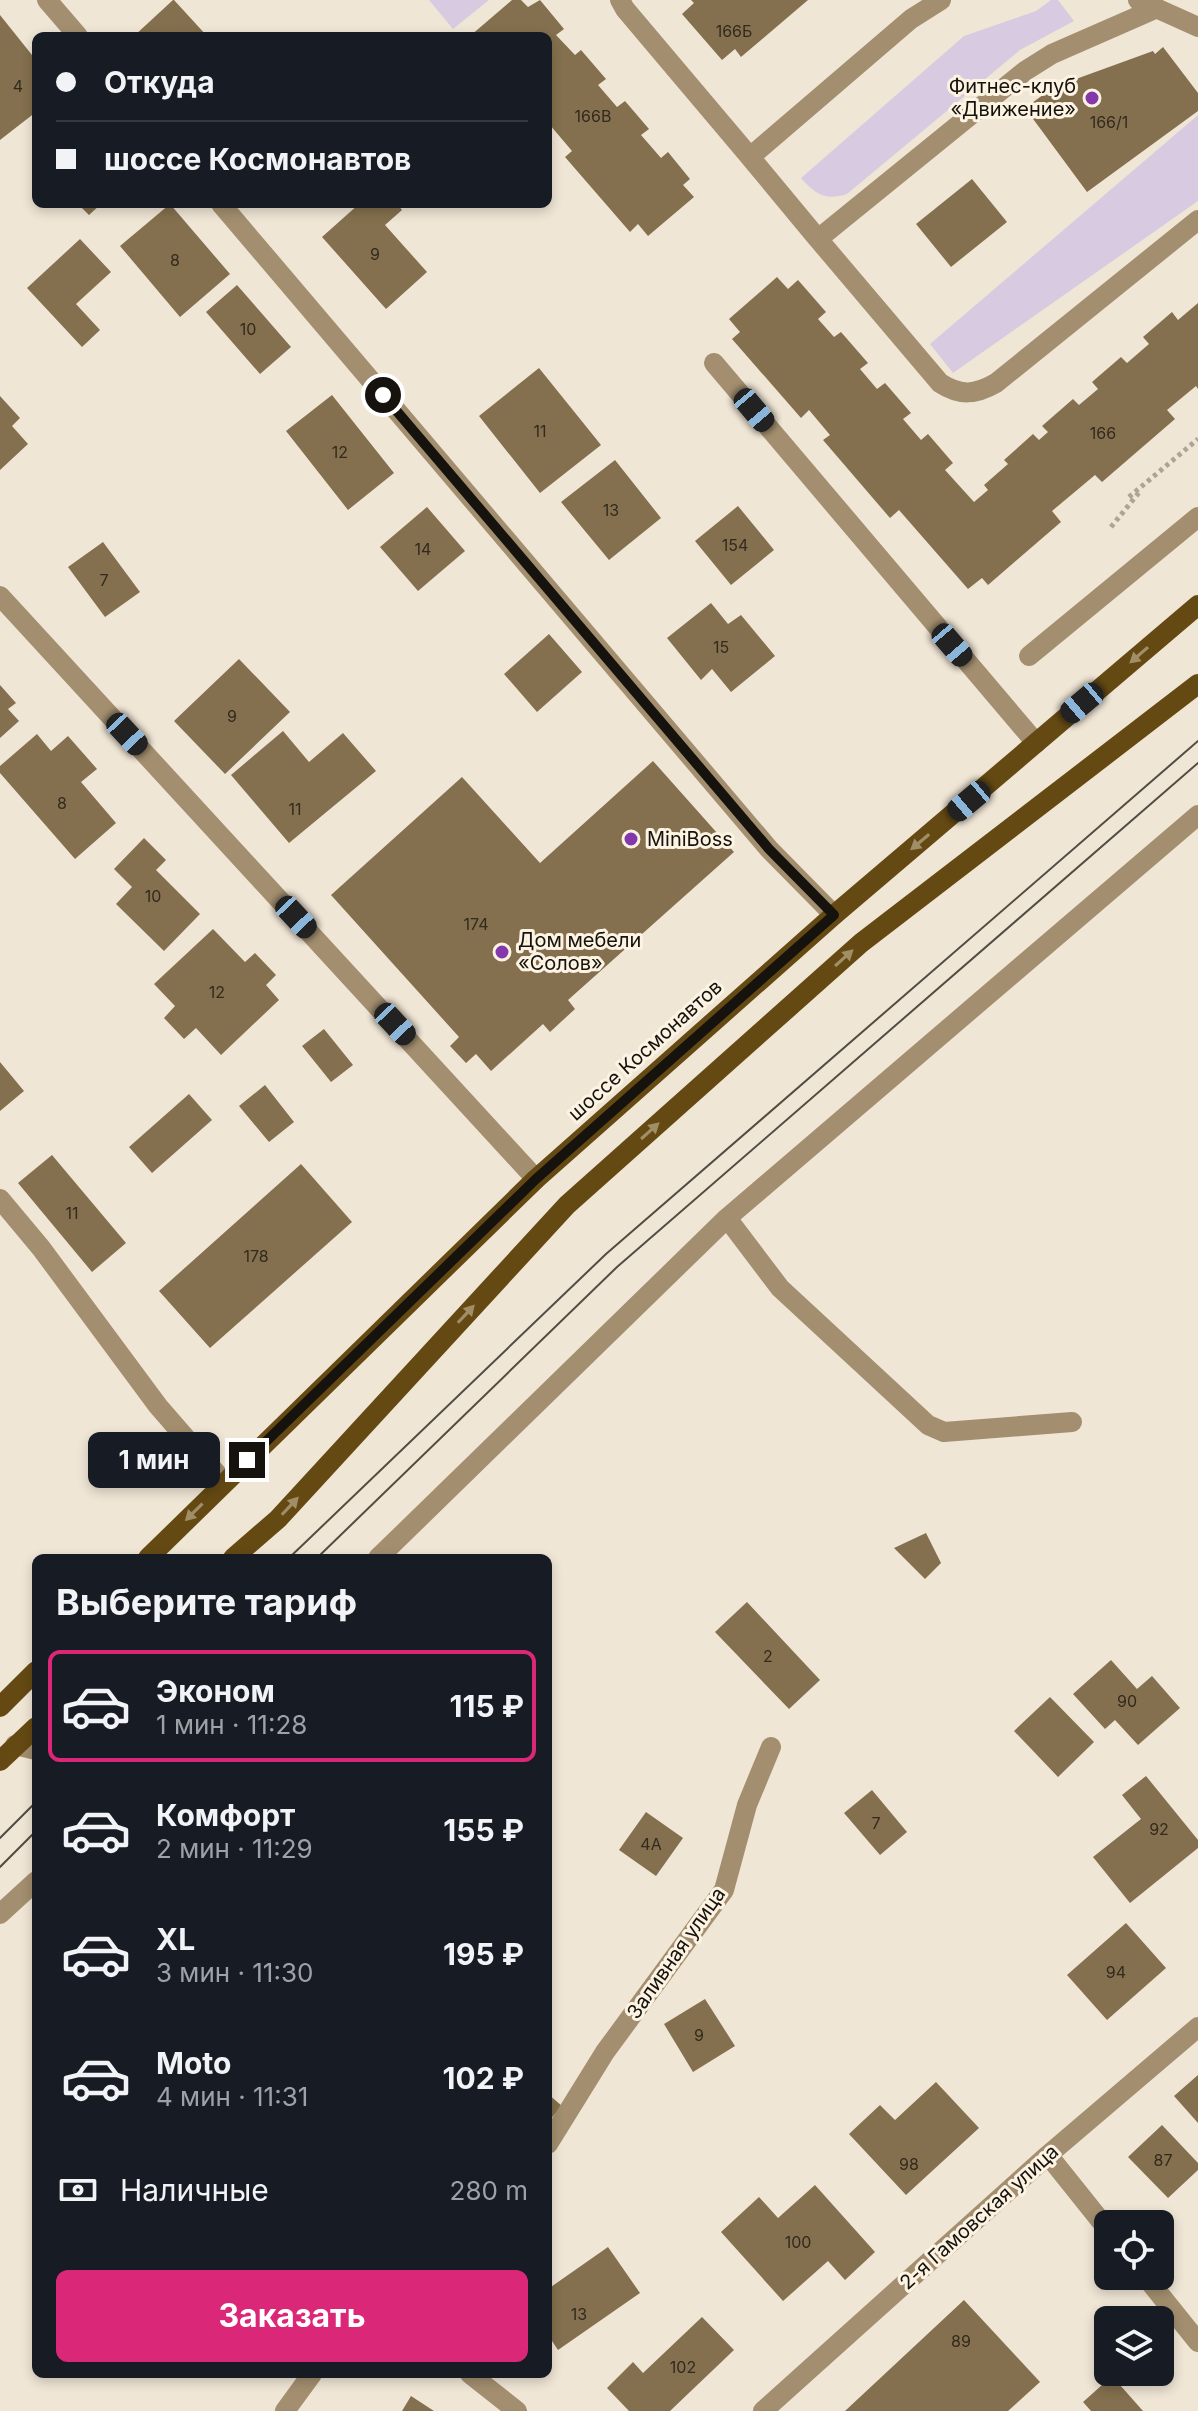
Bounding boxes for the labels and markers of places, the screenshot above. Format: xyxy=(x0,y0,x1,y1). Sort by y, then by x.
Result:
place label: Фитнес-клуб «Движение» xyxy=(949,74,1076,121)
marker: Фитнес-клуб «Движение» xyxy=(1083,89,1101,107)
place label: MiniBoss xyxy=(647,827,733,851)
marker: MiniBoss xyxy=(622,830,640,848)
place label: Дом мебели «Солов» xyxy=(518,928,641,975)
marker: Дом мебели «Солов» xyxy=(493,943,511,961)

